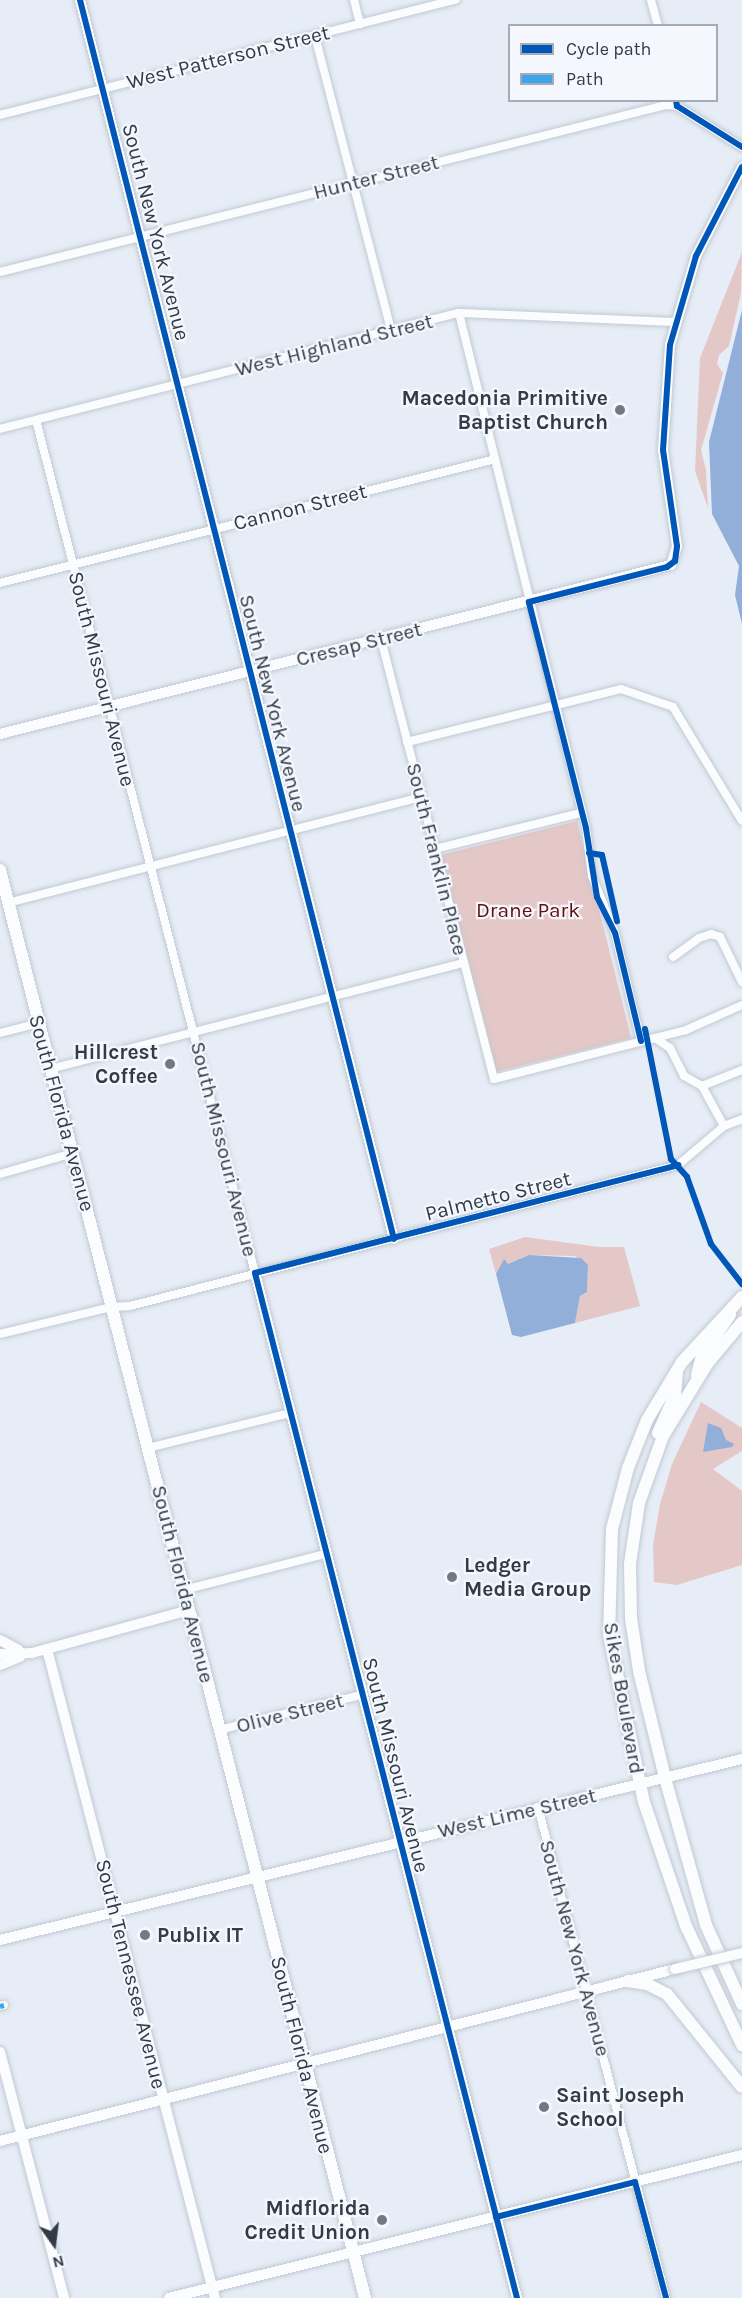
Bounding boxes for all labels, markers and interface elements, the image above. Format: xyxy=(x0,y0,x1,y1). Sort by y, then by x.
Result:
street label: West Patterson Street xyxy=(124,20,332,94)
legend xyxy=(508,24,718,102)
text: Cycle path xyxy=(566,38,651,60)
text: Path xyxy=(566,68,604,90)
street label: South New York Avenue xyxy=(117,121,195,343)
street label: Hunter Street xyxy=(311,149,441,205)
street label: West Highland Street xyxy=(233,308,435,382)
place label: Macedonia Primitive Baptist Church xyxy=(401,385,608,435)
marker: Macedonia Primitive Baptist Church xyxy=(613,403,627,417)
street label: Cannon Street xyxy=(231,478,369,536)
street label: South Missouri Avenue xyxy=(63,569,141,789)
street label: South New York Avenue xyxy=(234,592,312,814)
street label: Cresap Street xyxy=(293,616,425,672)
street label: South Franklin Place xyxy=(401,760,473,958)
park label: Drane Park xyxy=(476,897,580,923)
street label: South Florida Avenue xyxy=(24,1012,100,1214)
place label: Hillcrest Coffee xyxy=(74,1039,158,1089)
street label: South Missouri Avenue xyxy=(185,1039,263,1259)
marker: Hillcrest Coffee xyxy=(163,1057,177,1071)
street label: Palmetto Street xyxy=(422,1166,574,1226)
street label: South Florida Avenue xyxy=(146,1483,220,1685)
place label: Ledger Media Group xyxy=(464,1552,591,1602)
marker: Ledger Media Group xyxy=(445,1570,459,1584)
street label: Sikes Boulevard xyxy=(598,1620,650,1776)
street label: South Missouri Avenue xyxy=(357,1655,435,1875)
street label: Olive Street xyxy=(234,1688,346,1738)
street label: West Lime Street xyxy=(435,1783,599,1843)
street label: South New York Avenue xyxy=(534,1837,616,2059)
street label: South Tennessee Avenue xyxy=(90,1856,172,2092)
place label: Publix IT xyxy=(157,1922,243,1948)
marker: Publix IT xyxy=(138,1928,152,1942)
street label: South Florida Avenue xyxy=(265,1954,339,2156)
place label: Saint Joseph School xyxy=(556,2082,685,2132)
marker: Saint Joseph School xyxy=(537,2100,551,2114)
place label: Midflorida Credit Union xyxy=(245,2195,370,2245)
marker: Midflorida Credit Union xyxy=(375,2213,389,2227)
north arrow xyxy=(24,2214,84,2274)
text: N xyxy=(51,2251,66,2273)

